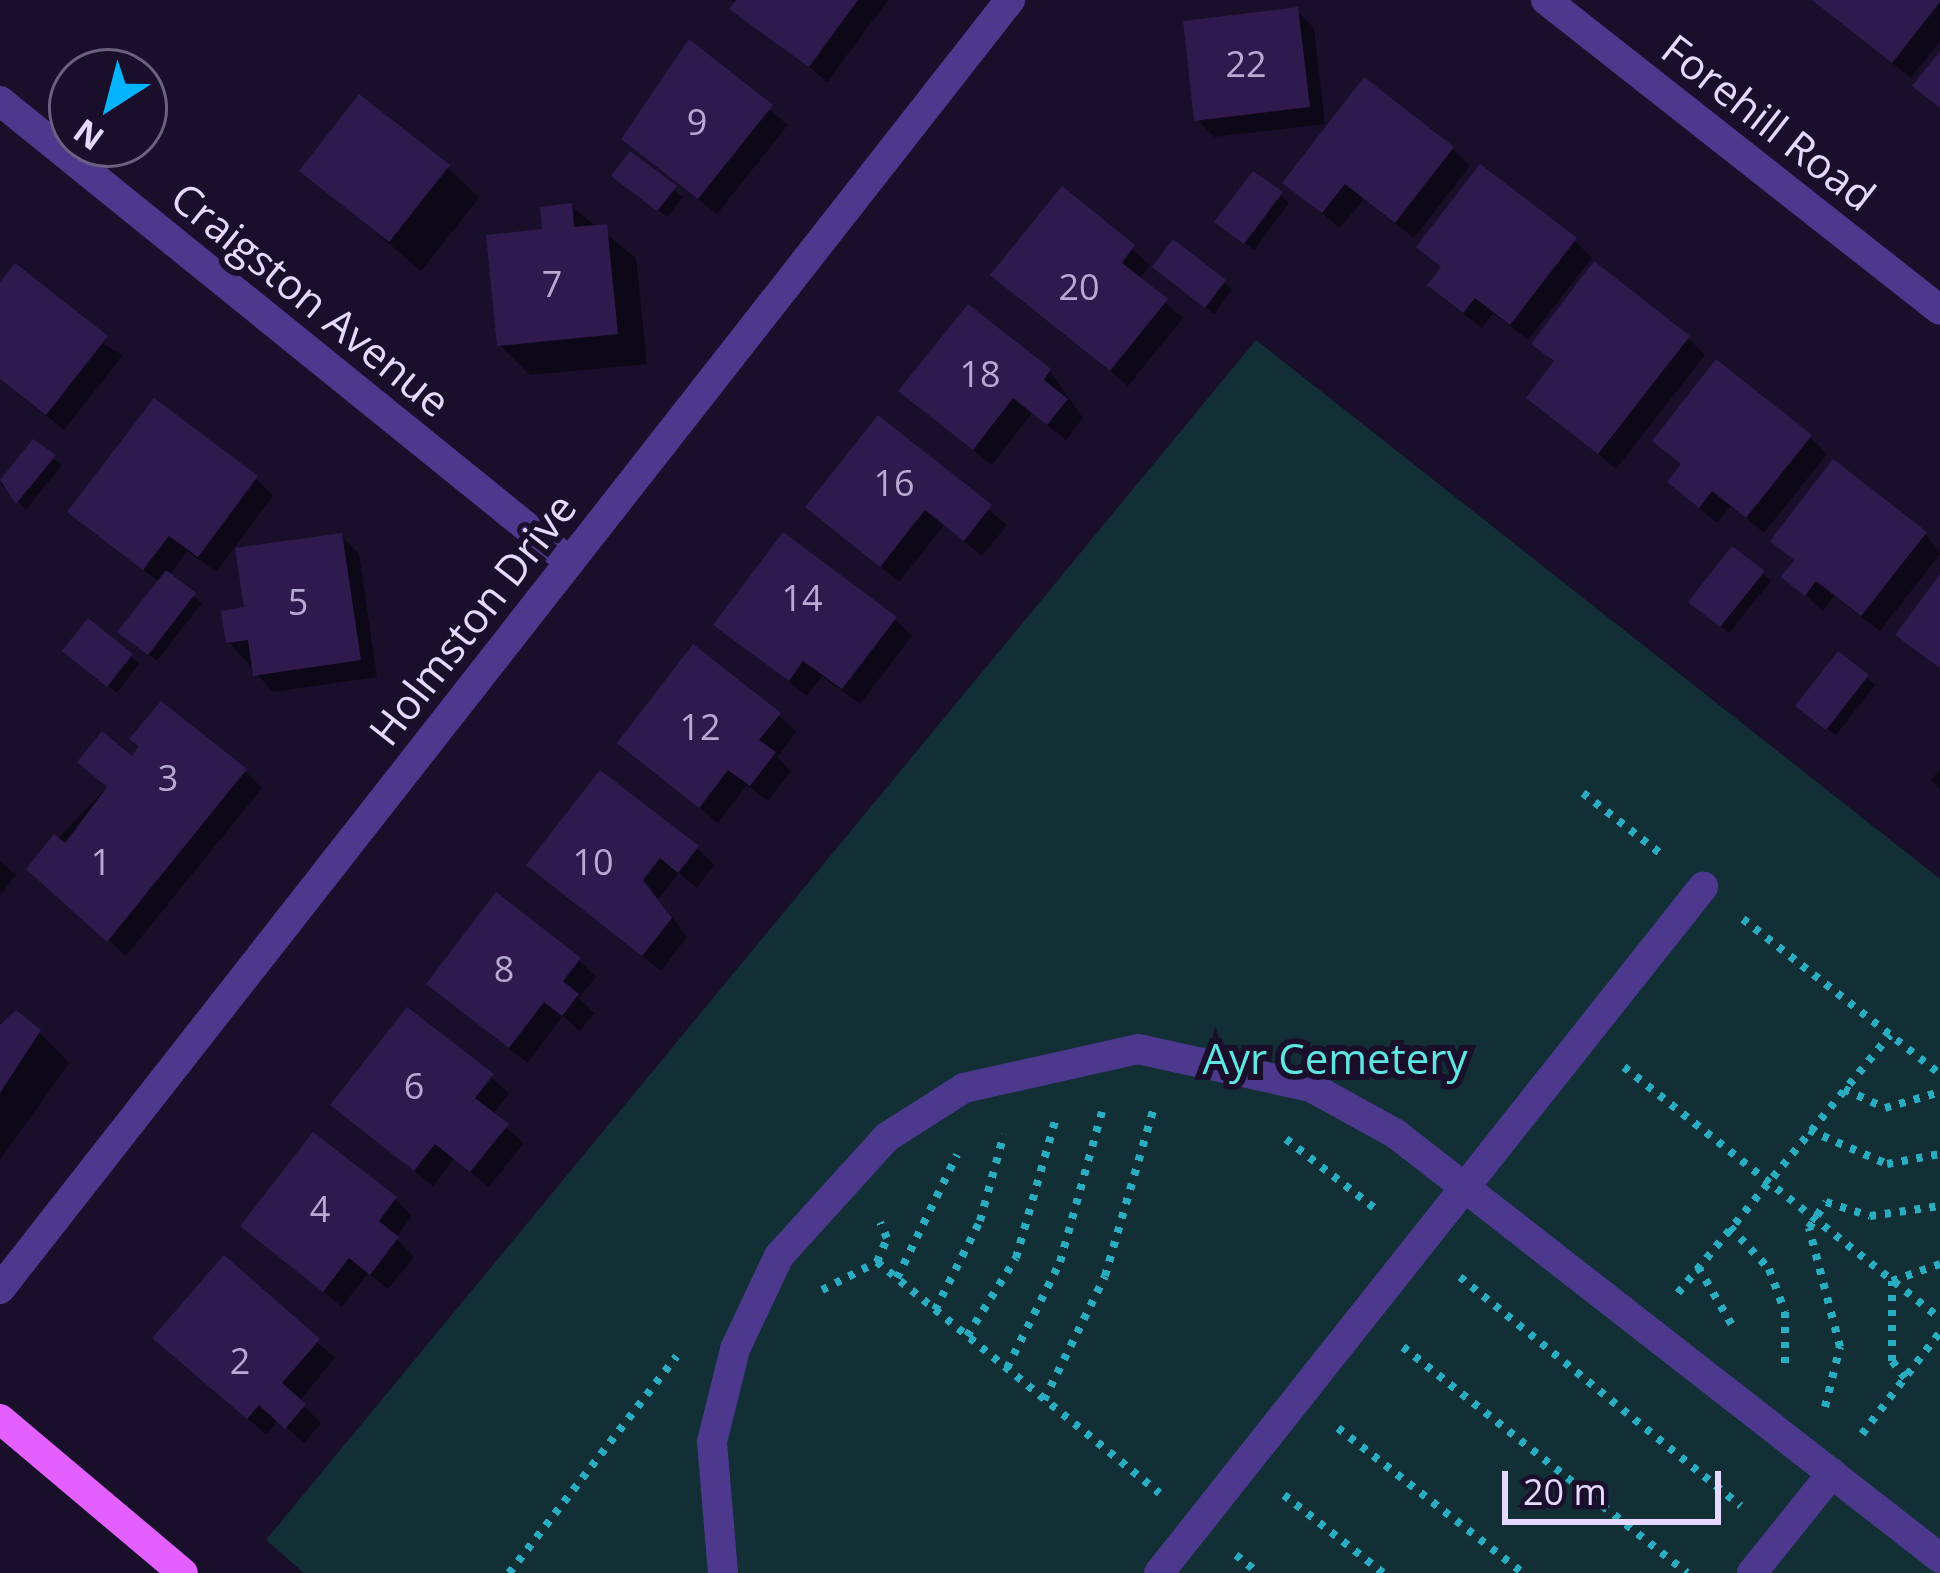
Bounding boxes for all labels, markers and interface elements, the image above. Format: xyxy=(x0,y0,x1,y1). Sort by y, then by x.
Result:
street label: Forehill Road xyxy=(1652,23,1886,221)
house number: 22 xyxy=(1225,42,1267,86)
north arrow xyxy=(48,48,168,168)
house number: 9 xyxy=(687,100,707,144)
text: N xyxy=(64,109,112,161)
street label: Craigston Avenue xyxy=(162,171,460,427)
house number: 7 xyxy=(542,262,562,306)
house number: 20 xyxy=(1058,265,1100,309)
house number: 18 xyxy=(959,352,1001,396)
house number: 16 xyxy=(873,461,915,505)
street label: Holmston Drive xyxy=(358,483,586,755)
house number: 14 xyxy=(781,576,823,620)
house number: 5 xyxy=(288,580,308,624)
house number: 12 xyxy=(679,705,721,749)
house number: 3 xyxy=(158,756,178,800)
house number: 1 xyxy=(91,840,111,884)
house number: 10 xyxy=(572,840,614,884)
house number: 8 xyxy=(494,947,514,991)
park label: Ayr Cemetery xyxy=(1203,1033,1467,1083)
house number: 6 xyxy=(404,1064,424,1108)
house number: 4 xyxy=(310,1187,330,1231)
house number: 2 xyxy=(230,1339,250,1383)
scale bar xyxy=(1508,1447,1727,1521)
text: 20 m xyxy=(1523,1467,1607,1516)

